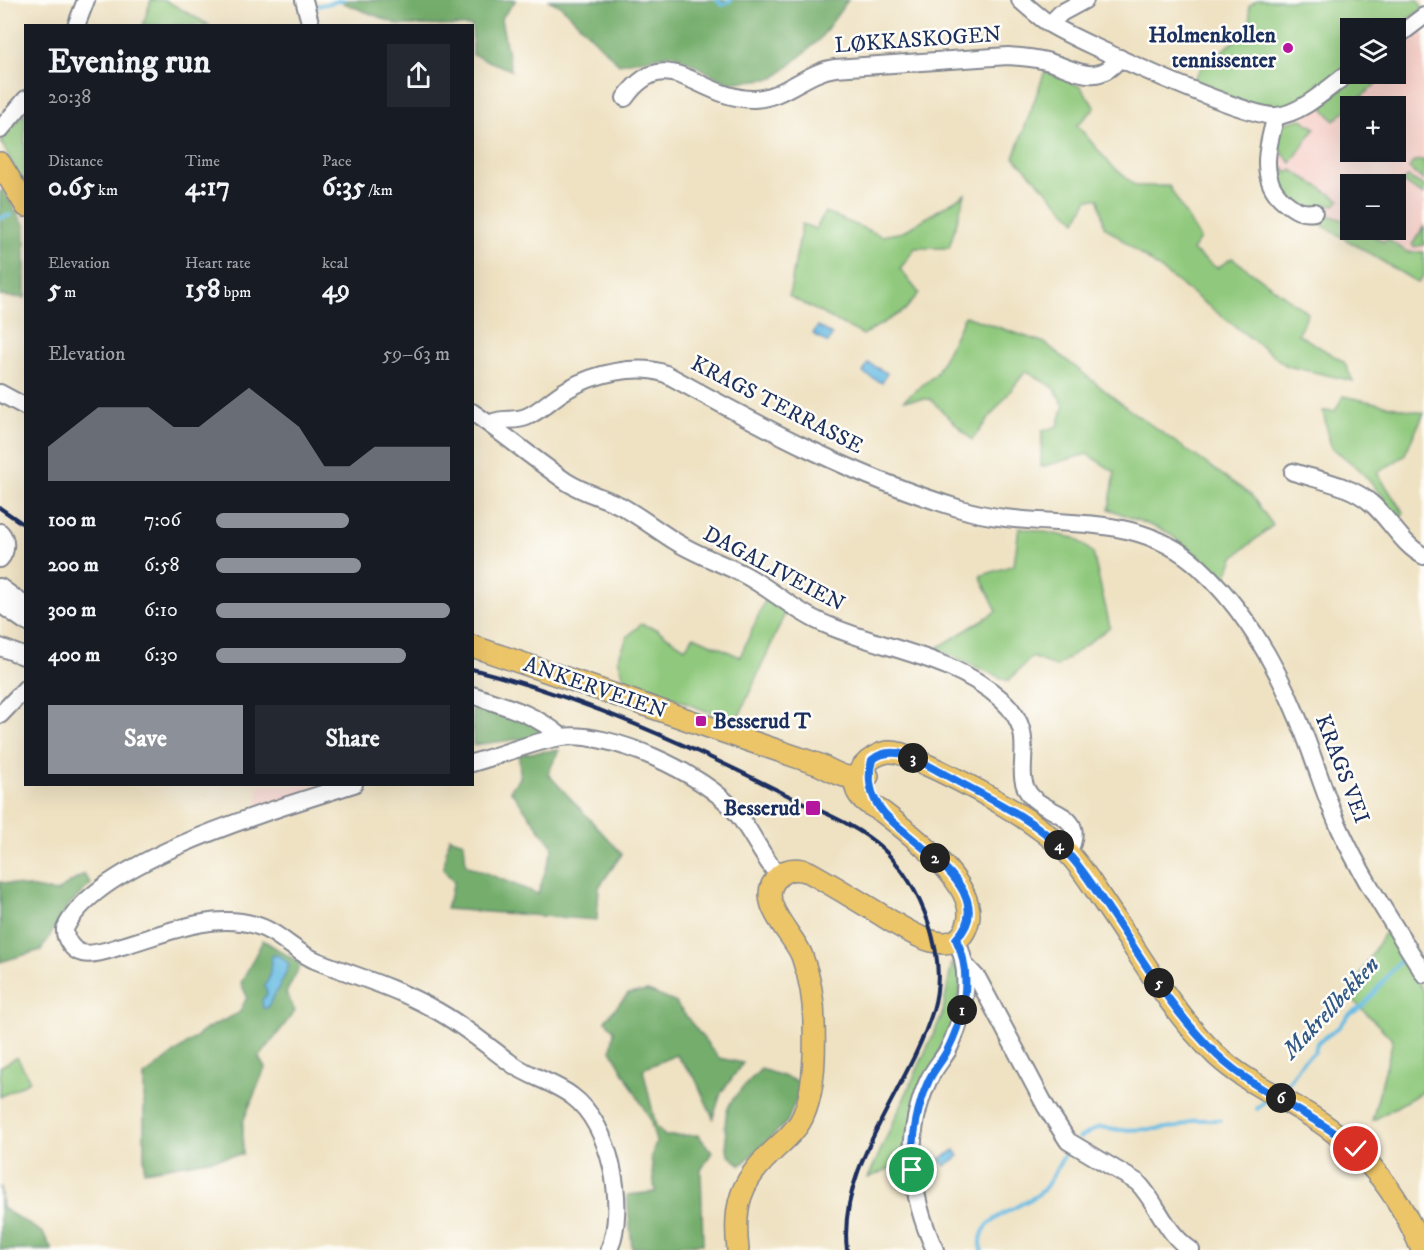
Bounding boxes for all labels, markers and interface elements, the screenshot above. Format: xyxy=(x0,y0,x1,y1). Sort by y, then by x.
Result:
map controls xyxy=(1340,18,1406,240)
button: layers xyxy=(1340,18,1406,84)
street label: LØKKASKOGEN xyxy=(834,21,1002,59)
place label: Holmenkollen tennissenter xyxy=(1149,22,1277,74)
marker: Holmenkollen tennissenter xyxy=(1281,41,1295,55)
text: Evening run xyxy=(48,42,210,83)
button: share xyxy=(387,44,450,107)
text: 20:38 xyxy=(48,85,91,110)
button: + xyxy=(1340,96,1406,162)
text: Distance xyxy=(48,151,103,171)
text: Time xyxy=(185,151,220,171)
text: Pace xyxy=(322,151,352,171)
text: 0.65 xyxy=(48,171,95,204)
text: 4:17 xyxy=(185,171,230,204)
text: 6:35 xyxy=(322,171,365,204)
button: − xyxy=(1340,174,1406,240)
text: km xyxy=(95,180,118,200)
text: /km xyxy=(365,180,393,200)
text: Elevation xyxy=(48,253,110,273)
text: Heart rate xyxy=(185,253,251,273)
text: kcal xyxy=(322,253,348,273)
text: 5 xyxy=(48,273,61,306)
text: 158 xyxy=(185,273,220,306)
text: 49 xyxy=(322,273,350,306)
text: m xyxy=(61,282,76,302)
text: bpm xyxy=(220,282,251,302)
text: Elevation xyxy=(48,342,125,367)
text: 59–63 m xyxy=(382,342,450,367)
street label: KRAGS TERRASSE xyxy=(686,350,868,460)
text: 100 m xyxy=(48,508,96,533)
text: 7:06 xyxy=(144,508,181,533)
street label: DAGALIVEIEN xyxy=(699,520,849,618)
text: 200 m xyxy=(48,553,99,578)
text: 6:58 xyxy=(144,553,180,578)
text: 300 m xyxy=(48,598,96,623)
text: 6:10 xyxy=(144,598,178,623)
text: 400 m xyxy=(48,643,100,668)
text: 6:30 xyxy=(144,643,178,668)
street label: ANKERVEIEN xyxy=(520,651,670,725)
button: Save xyxy=(48,705,243,774)
button: Share xyxy=(255,705,450,774)
place label: Besserud T xyxy=(713,708,811,735)
street label: KRAGS VEI xyxy=(1309,711,1375,827)
marker: Besserud T xyxy=(694,714,708,728)
pin: 3 xyxy=(898,743,928,773)
text: 3 xyxy=(910,748,916,768)
place label: Besserud xyxy=(723,795,801,822)
marker: Besserud xyxy=(804,799,822,817)
pin: 4 xyxy=(1044,830,1074,860)
text: 4 xyxy=(1054,835,1064,855)
pin: 2 xyxy=(920,843,950,873)
text: 2 xyxy=(931,848,939,868)
water label: Makrellbekken xyxy=(1275,950,1386,1067)
pin: 5 xyxy=(1144,968,1174,998)
text: 5 xyxy=(1155,973,1163,993)
pin: 1 xyxy=(947,995,977,1025)
text: 1 xyxy=(959,1000,965,1020)
pin: 6 xyxy=(1266,1083,1296,1113)
text: 6 xyxy=(1277,1088,1285,1108)
pin xyxy=(1330,1123,1381,1174)
icon: check xyxy=(1339,1132,1372,1165)
pin xyxy=(886,1144,937,1195)
icon: arrive xyxy=(895,1153,928,1186)

